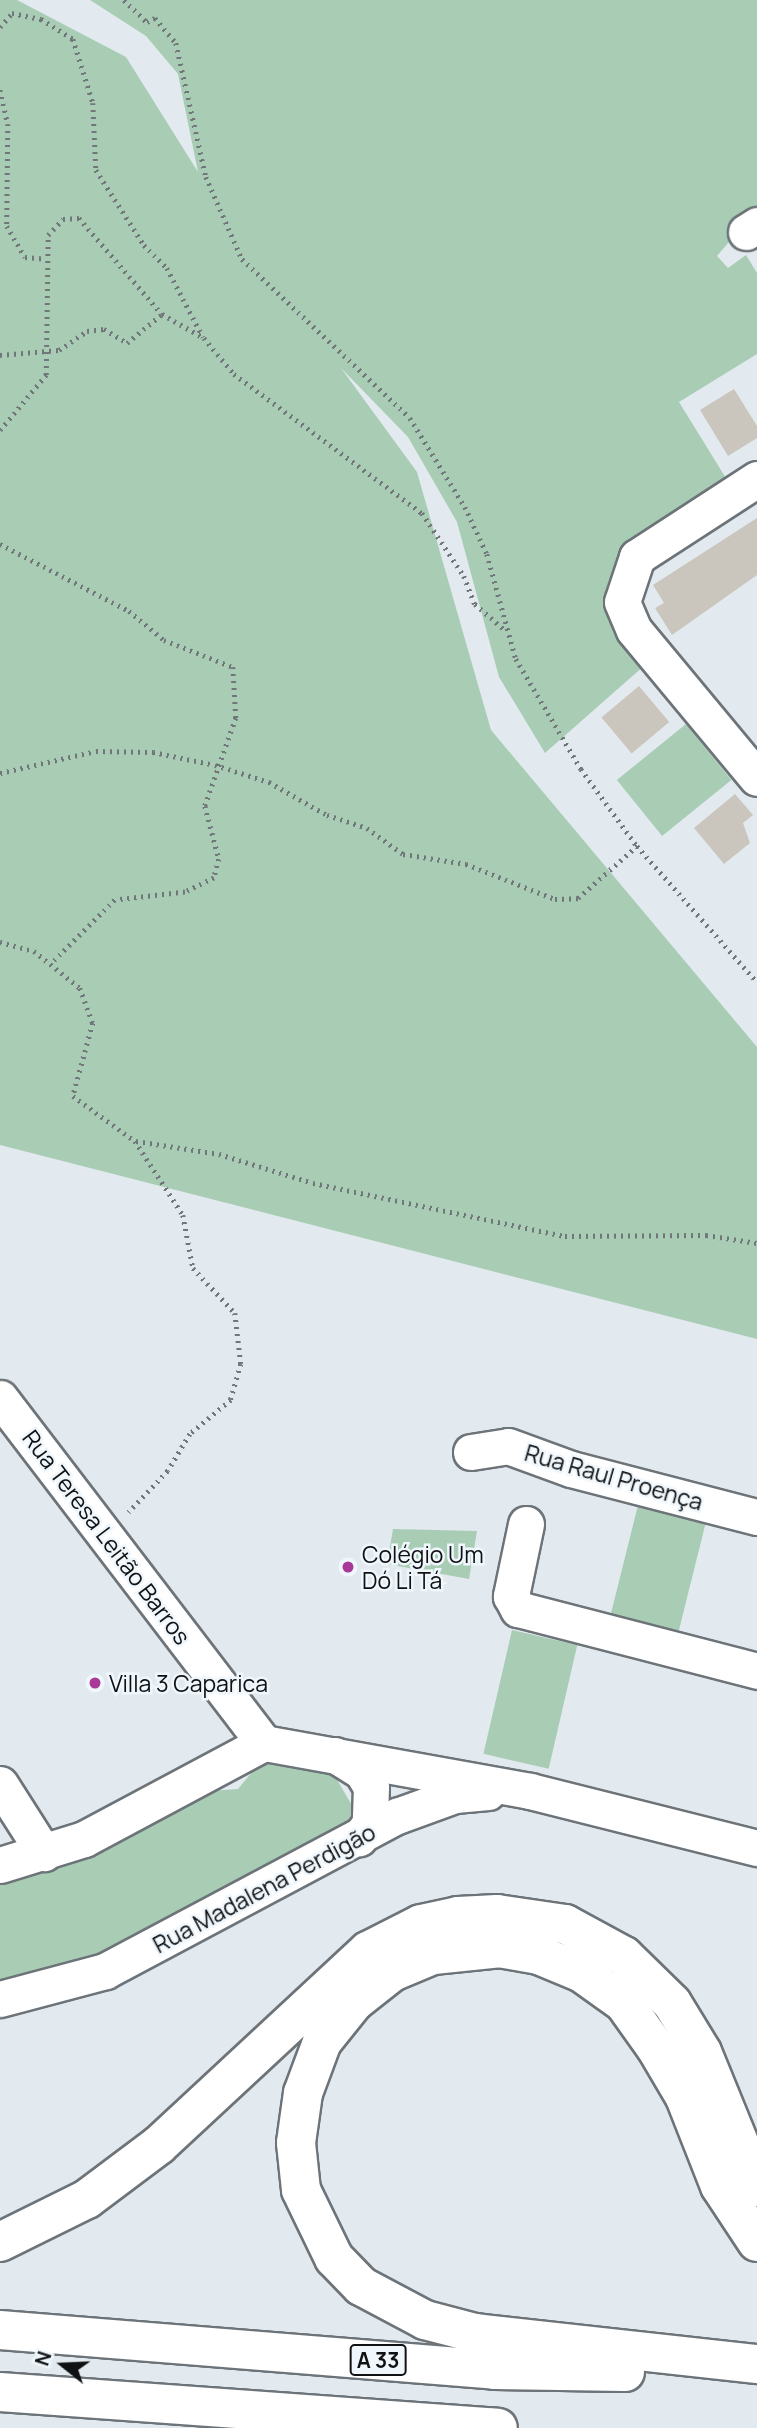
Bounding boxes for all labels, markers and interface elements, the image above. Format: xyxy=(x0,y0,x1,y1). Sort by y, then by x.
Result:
street label: Rua Teresa Leitão Barros xyxy=(17,1424,197,1650)
street label: Rua Raul Proença xyxy=(522,1438,706,1516)
place label: Colégio Um Dó Li Tá xyxy=(362,1540,484,1594)
marker: Colégio Um Dó Li Tá xyxy=(340,1559,356,1575)
place label: Villa 3 Caparica xyxy=(109,1669,268,1697)
marker: Villa 3 Caparica xyxy=(87,1675,103,1691)
street label: Rua Madalena Perdigão xyxy=(148,1818,380,1958)
north arrow xyxy=(28,2330,98,2400)
road number: A 33 xyxy=(348,2342,408,2378)
text: N xyxy=(29,2348,58,2369)

